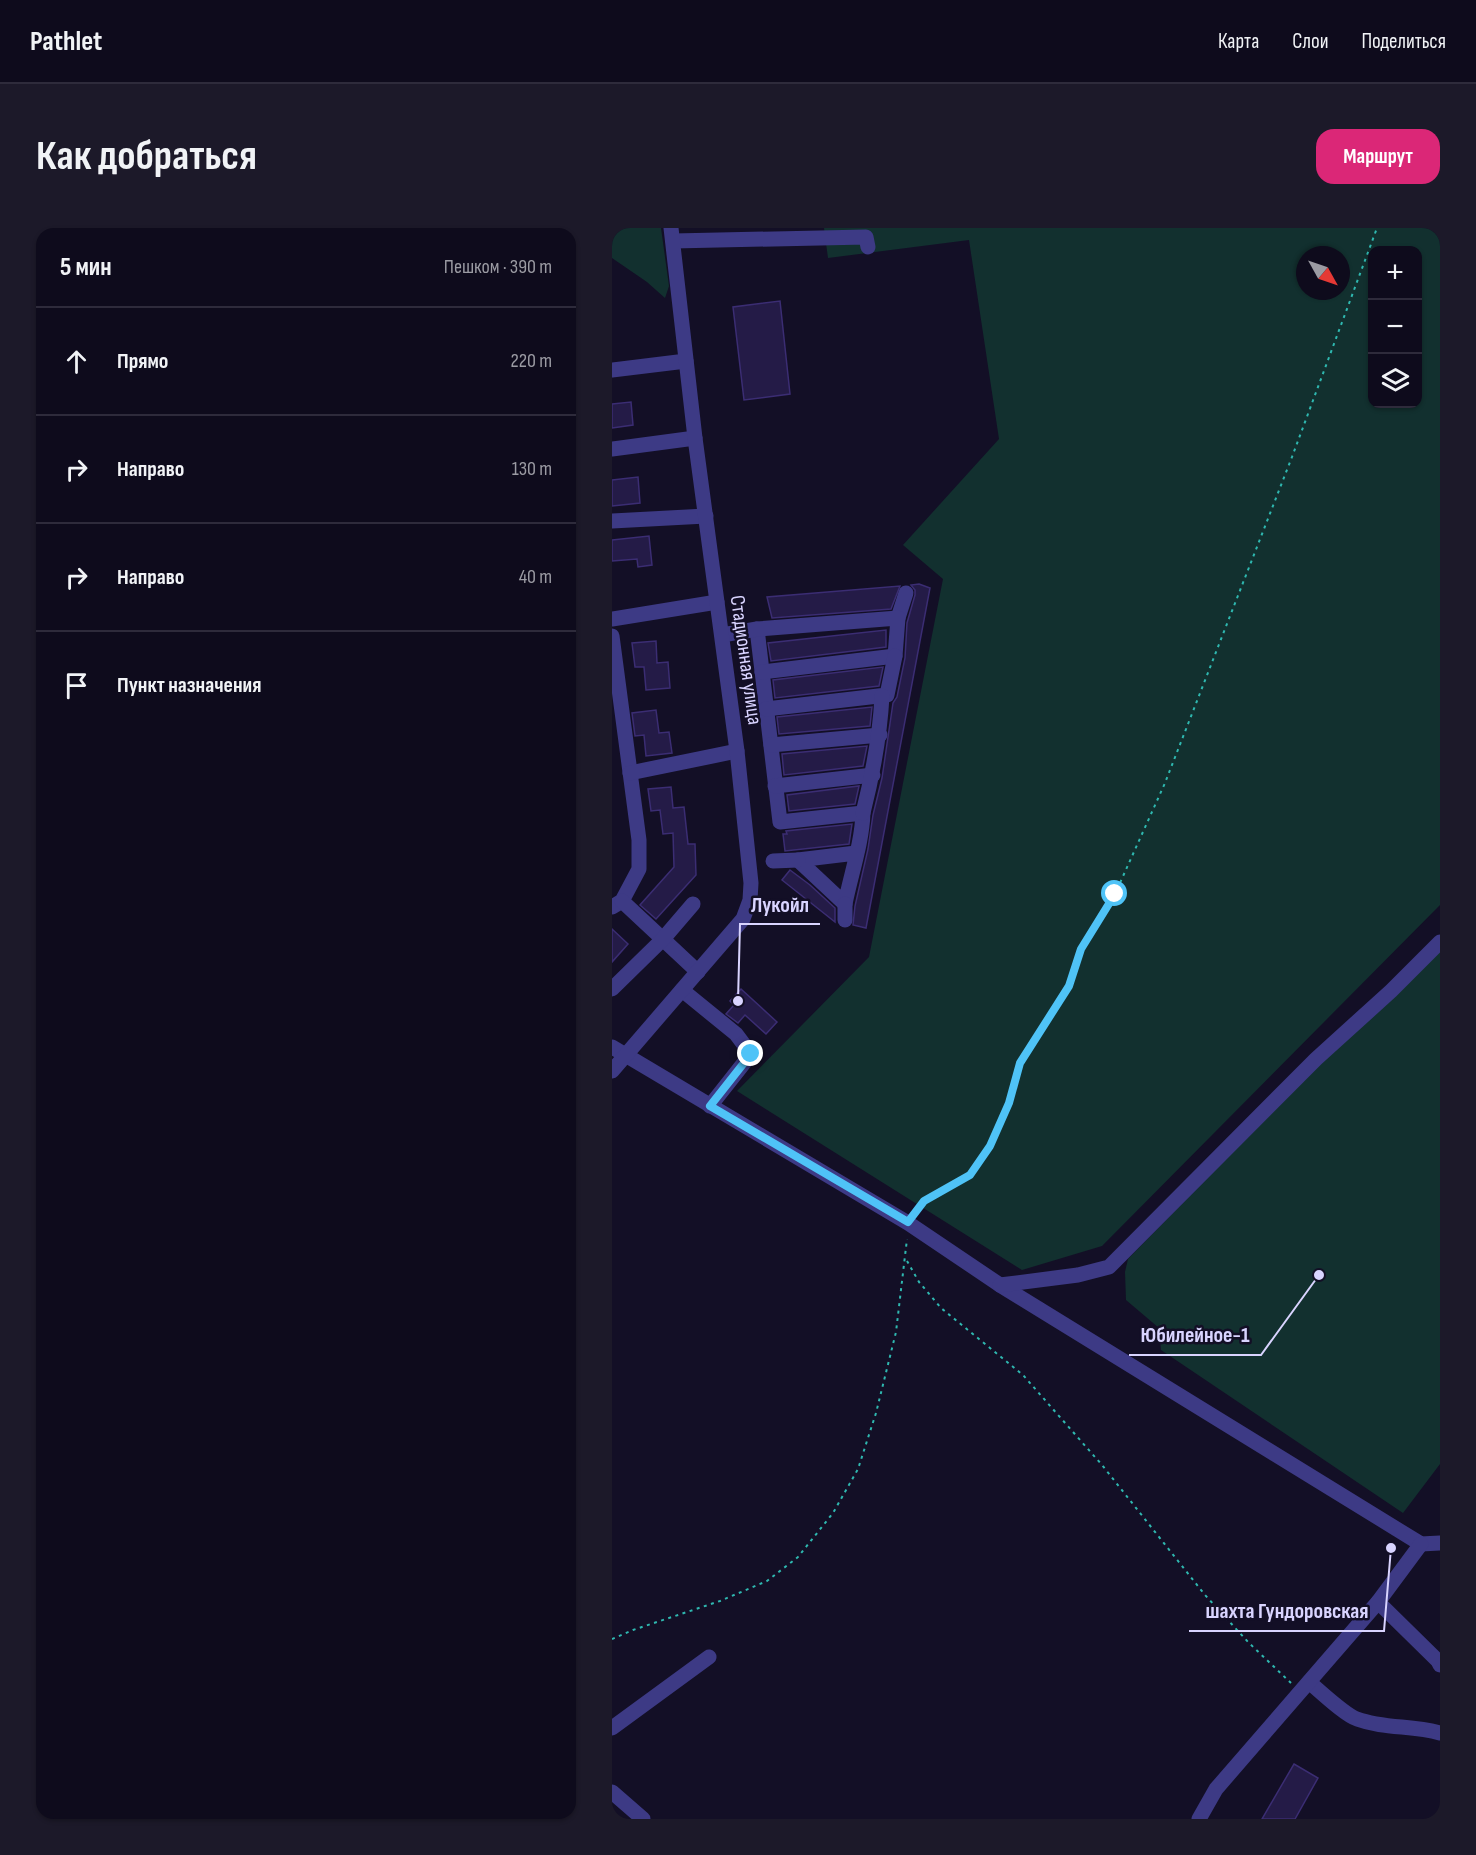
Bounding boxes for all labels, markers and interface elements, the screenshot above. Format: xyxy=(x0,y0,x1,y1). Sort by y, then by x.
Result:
text: Pathlet xyxy=(30,25,102,58)
text: Карта xyxy=(1218,29,1259,54)
text: Слои xyxy=(1292,29,1328,54)
text: Поделиться xyxy=(1361,29,1446,54)
button: Маршрут xyxy=(1316,129,1440,184)
text: Как добраться xyxy=(36,131,257,182)
north arrow xyxy=(1296,246,1350,300)
map controls xyxy=(1368,246,1422,408)
button: + xyxy=(1368,246,1422,300)
text: 5 мин xyxy=(60,252,112,283)
text: Пешком · 390 m xyxy=(444,255,552,279)
button: − xyxy=(1368,300,1422,354)
icon: ahead xyxy=(60,345,93,378)
text: Прямо xyxy=(117,348,168,375)
text: 220 m xyxy=(511,349,552,373)
button: layers xyxy=(1368,354,1422,408)
icon: right xyxy=(60,453,93,486)
text: Направо xyxy=(117,456,184,483)
text: 130 m xyxy=(512,457,552,481)
icon: right xyxy=(60,561,93,594)
text: Направо xyxy=(117,564,184,591)
text: 40 m xyxy=(519,565,552,589)
street label: Стадионная улица xyxy=(725,594,767,726)
icon: arrive xyxy=(60,669,93,702)
text: Пункт назначения xyxy=(117,672,261,699)
route start xyxy=(1101,880,1127,906)
callout: Лукойл xyxy=(740,884,820,924)
text: Лукойл xyxy=(751,892,809,919)
route end xyxy=(737,1040,763,1066)
callout: Юбилейное-1 xyxy=(1129,1315,1261,1355)
text: Юбилейное-1 xyxy=(1140,1322,1250,1349)
callout: шахта Гундоровская xyxy=(1189,1591,1384,1631)
text: шахта Гундоровская xyxy=(1205,1598,1369,1625)

